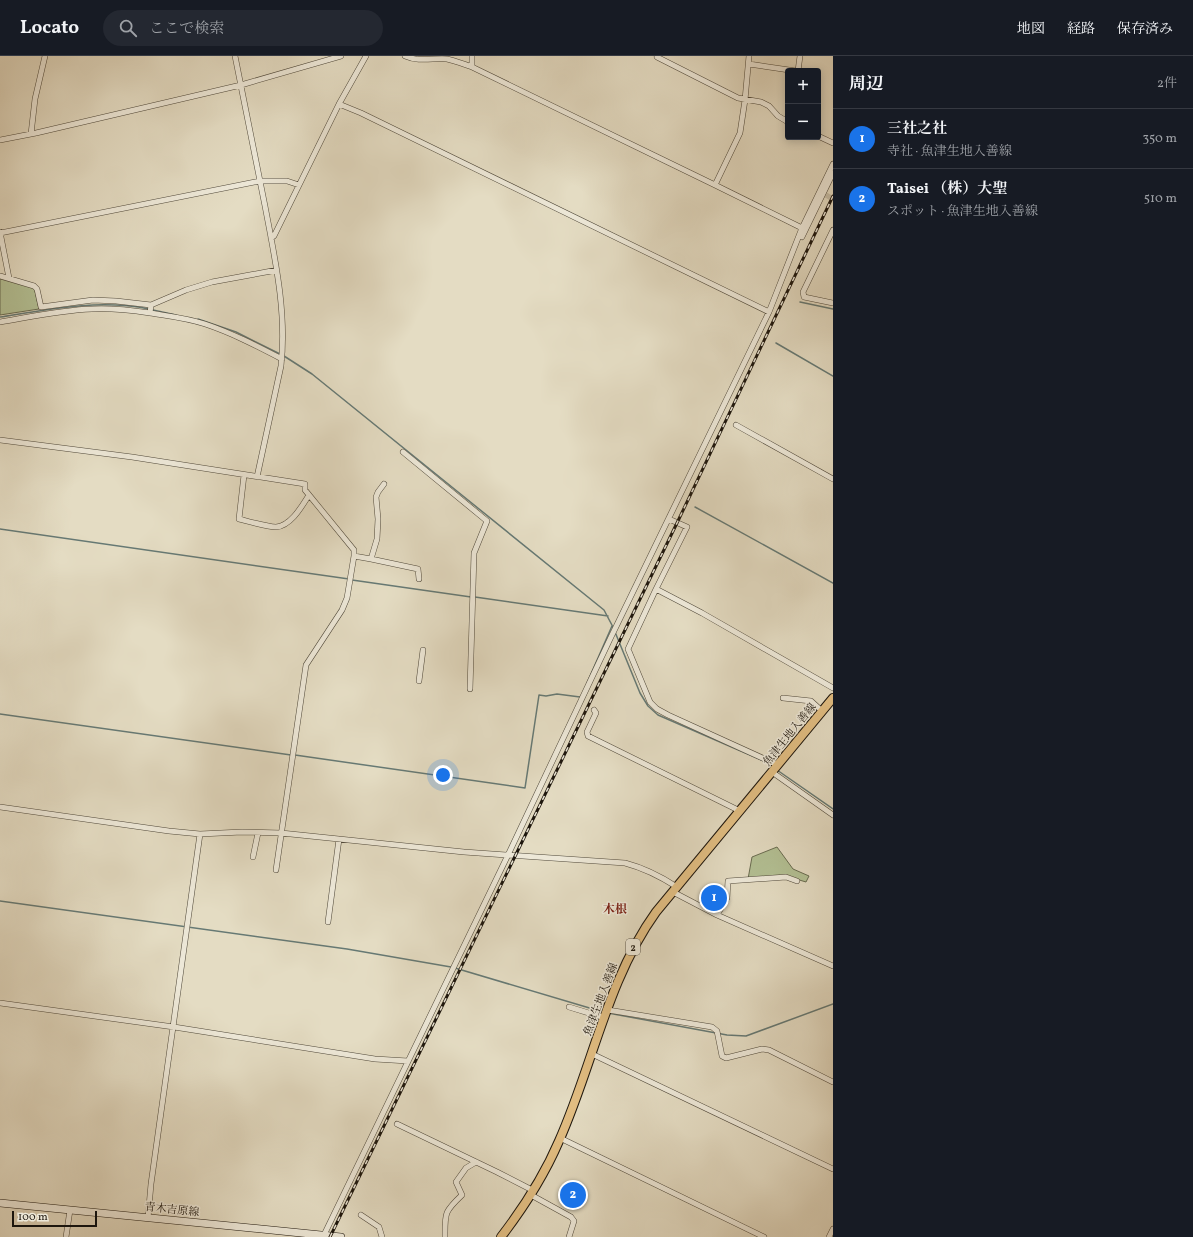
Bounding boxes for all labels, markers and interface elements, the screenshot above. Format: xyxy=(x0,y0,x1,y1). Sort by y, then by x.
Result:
search box xyxy=(103,10,383,46)
text: Locato xyxy=(20,15,79,41)
icon: search xyxy=(117,17,139,39)
text: ここで検索 xyxy=(149,19,224,40)
text: 地図 xyxy=(1017,20,1045,39)
text: 経路 xyxy=(1067,20,1095,39)
text: 保存済み xyxy=(1117,20,1173,39)
map controls xyxy=(785,68,821,140)
button: + xyxy=(785,68,821,104)
text: 周辺 xyxy=(849,73,883,96)
text: 2件 xyxy=(1157,75,1177,93)
button: − xyxy=(785,104,821,140)
text: 三社之社 xyxy=(887,119,947,140)
text: 1 xyxy=(859,130,865,148)
text: 350 m xyxy=(1142,130,1177,148)
text: 寺社 · 魚津生地入善線 xyxy=(887,143,1012,161)
text: Taisei （株）大聖 xyxy=(887,179,1007,200)
text: 2 xyxy=(859,190,865,208)
text: 510 m xyxy=(1144,190,1177,208)
text: スポット · 魚津生地入善線 xyxy=(887,203,1038,221)
street label: 魚津生地入善線 xyxy=(760,700,820,770)
your location xyxy=(433,765,453,785)
pin: 1 xyxy=(701,883,727,913)
district label: 木根 xyxy=(603,902,627,918)
road number: 2 xyxy=(626,939,640,955)
street label: 魚津生地入善線 xyxy=(581,961,622,1038)
pin: 2 xyxy=(560,1180,586,1210)
street label: 青木吉原線 xyxy=(144,1200,200,1221)
scale bar xyxy=(12,1209,97,1228)
text: 100 m xyxy=(18,1210,48,1225)

